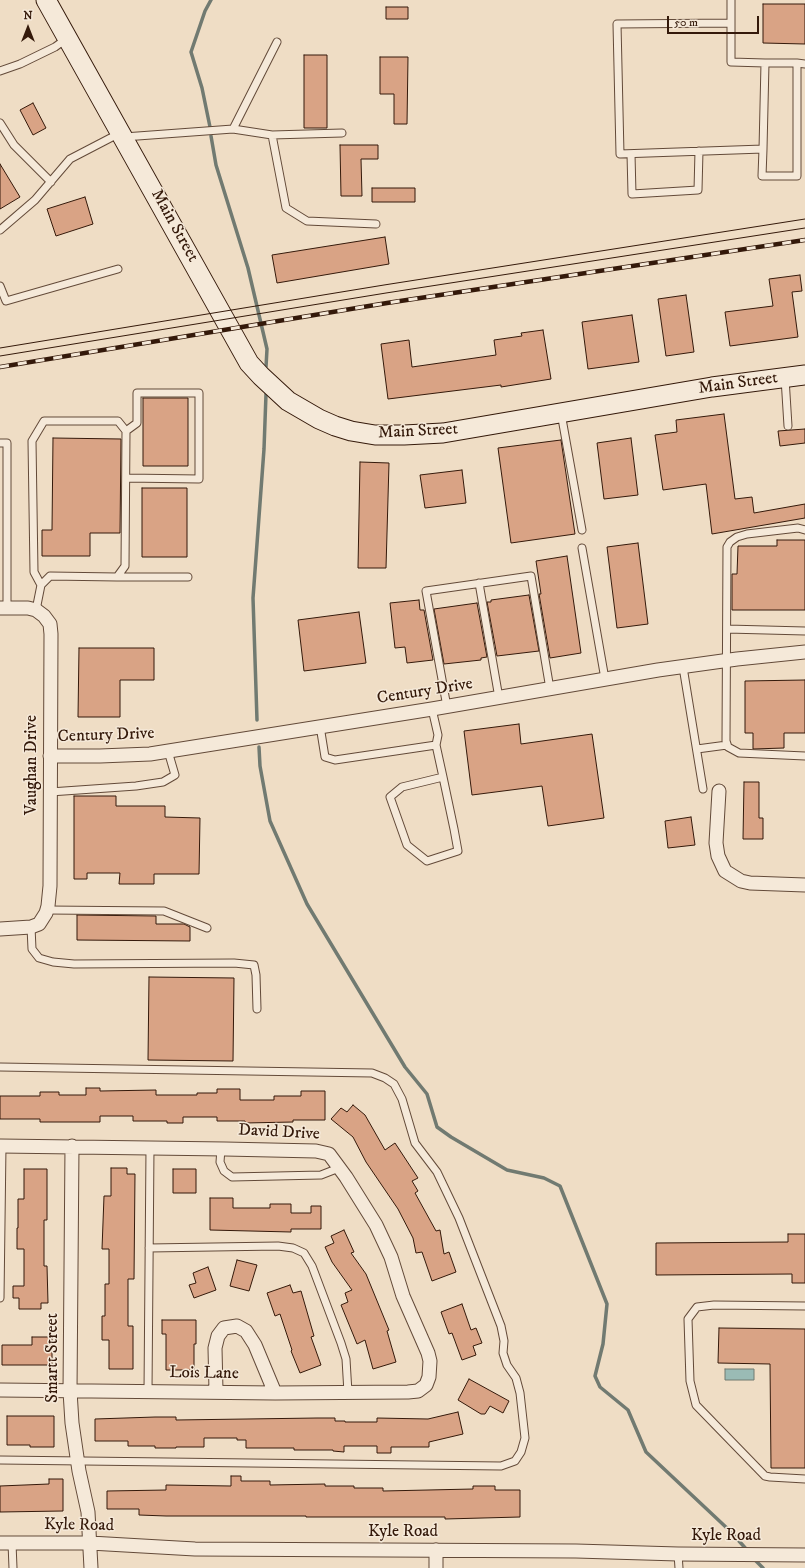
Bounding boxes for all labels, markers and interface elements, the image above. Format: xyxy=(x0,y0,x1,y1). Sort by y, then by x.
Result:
north arrow xyxy=(8,8,48,48)
scale bar xyxy=(669,8,761,34)
text: N xyxy=(23,9,33,23)
text: 50 m xyxy=(674,15,698,30)
street label: Main Street xyxy=(146,186,202,266)
street label: Main Street xyxy=(697,368,779,400)
street label: Main Street xyxy=(378,420,458,444)
street label: Century Drive xyxy=(376,674,474,710)
street label: Vaughan Drive xyxy=(22,715,42,815)
street label: Century Drive xyxy=(57,724,155,748)
street label: David Drive xyxy=(238,1121,320,1145)
street label: Smartt Street xyxy=(43,1313,63,1403)
street label: Lois Lane xyxy=(169,1363,239,1385)
street label: Kyle Road xyxy=(44,1515,114,1537)
street label: Kyle Road xyxy=(368,1522,438,1542)
street label: Kyle Road xyxy=(691,1526,761,1546)

